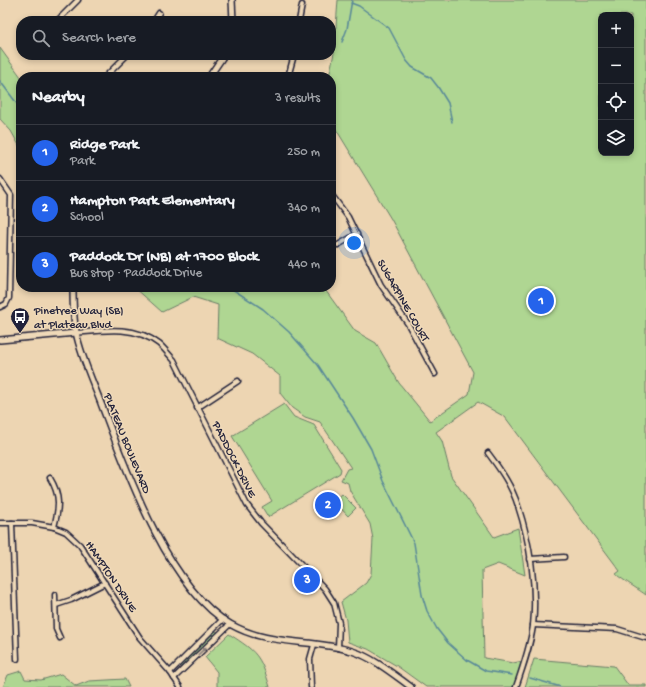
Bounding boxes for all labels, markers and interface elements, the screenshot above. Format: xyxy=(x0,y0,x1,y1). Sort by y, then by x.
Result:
map controls xyxy=(598,12,634,156)
button: + xyxy=(598,12,634,48)
search box xyxy=(16,16,336,60)
icon: search xyxy=(30,27,52,49)
text: Search here xyxy=(62,29,136,47)
button: − xyxy=(598,48,634,84)
button: locate xyxy=(598,84,634,120)
text: Nearby xyxy=(32,88,85,108)
text: 3 results xyxy=(275,91,320,106)
button: layers xyxy=(598,120,634,156)
text: Ridge Park xyxy=(70,136,138,154)
text: 1 xyxy=(42,145,48,160)
text: 250 m xyxy=(287,145,320,160)
text: Park xyxy=(70,154,95,169)
text: Hampton Park Elementary xyxy=(70,192,235,210)
text: 2 xyxy=(42,201,48,216)
text: 340 m xyxy=(287,201,320,216)
text: School xyxy=(70,210,104,225)
your location xyxy=(344,233,364,253)
text: Paddock Dr (NB) at 1700 Block xyxy=(70,248,258,266)
text: 3 xyxy=(42,257,48,272)
text: 440 m xyxy=(288,257,320,272)
street label: SUGARPINE COURT xyxy=(373,257,432,346)
text: Bus stop · Paddock Drive xyxy=(70,266,202,281)
pin: 1 xyxy=(528,286,554,316)
place label: Pinetree Way (SB) at Plateau Blvd xyxy=(33,305,124,333)
bus stop icon: Pinetree Way (SB) at Plateau Blvd xyxy=(9,306,31,334)
street label: PLATEAU BOULEVARD xyxy=(99,391,153,496)
street label: PADDOCK DRIVE xyxy=(208,419,259,501)
pin: 2 xyxy=(315,490,341,520)
street label: HAMPTON DRIVE xyxy=(81,539,140,616)
pin: 3 xyxy=(294,565,320,595)
one-way arrow xyxy=(197,646,207,656)

